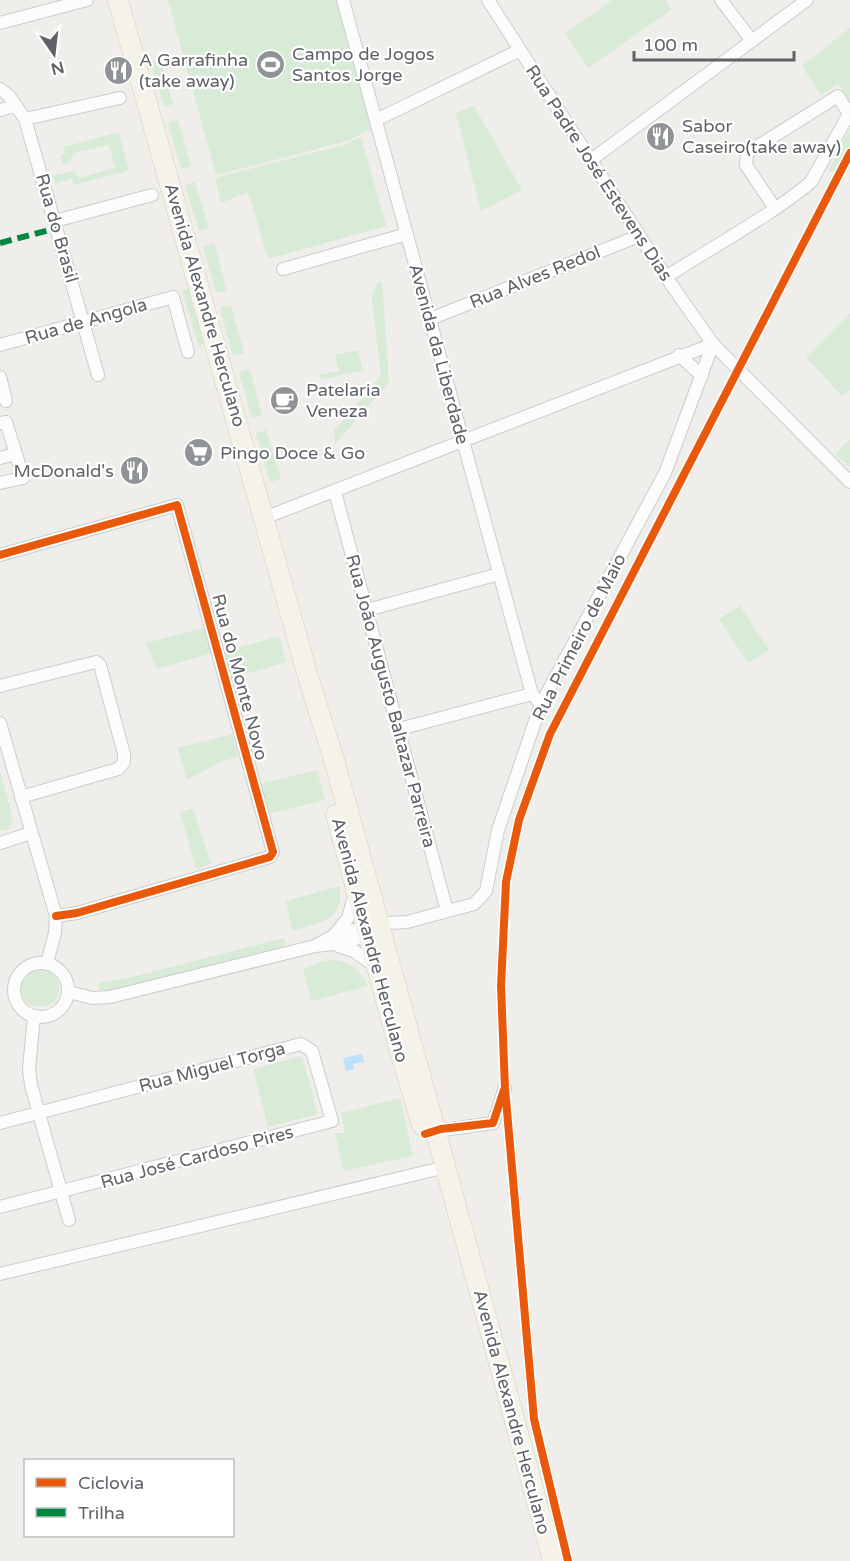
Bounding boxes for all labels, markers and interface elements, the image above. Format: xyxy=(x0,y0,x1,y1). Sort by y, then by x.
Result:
north arrow xyxy=(24,24,84,84)
scale bar xyxy=(634,24,794,62)
text: 100 m xyxy=(643,34,698,56)
place label: Campo de Jogos Santos Jorge xyxy=(292,43,435,86)
sports icon: Campo de Jogos Santos Jorge xyxy=(255,48,287,80)
place label: A Garrafinha (take away) xyxy=(139,49,248,92)
restaurant icon: A Garrafinha (take away) xyxy=(102,54,134,86)
text: N xyxy=(49,56,66,79)
street label: Rua Padre José Estevens Dias xyxy=(521,61,677,285)
place label: Sabor Caseiro(take away) xyxy=(682,115,841,158)
restaurant icon: Sabor Caseiro(take away) xyxy=(645,120,677,152)
street label: Rua do Brasil xyxy=(31,171,83,285)
street label: Avenida Alexandre Herculano xyxy=(160,180,250,430)
street label: Rua Alves Redol xyxy=(466,241,604,313)
street label: Avenida da Liberdade xyxy=(404,261,474,447)
street label: Rua de Angola xyxy=(22,293,150,349)
place label: Patelaria Veneza xyxy=(306,379,381,422)
cafe icon: Patelaria Veneza xyxy=(269,384,301,416)
supermarket icon: Pingo Doce & Go xyxy=(183,437,215,469)
place label: Pingo Doce & Go xyxy=(220,442,365,464)
restaurant icon: McDonald's xyxy=(119,455,151,487)
place label: McDonald's xyxy=(14,460,114,482)
street label: Rua Primeiro de Maio xyxy=(527,550,631,724)
street label: Rua João Augusto Baltazar Parreira xyxy=(341,552,441,850)
street label: Rua do Monte Novo xyxy=(207,591,273,763)
street label: Avenida Alexandre Herculano xyxy=(327,815,413,1065)
street label: Rua Miguel Torga xyxy=(136,1037,288,1097)
street label: Rua José Cardoso Pires xyxy=(98,1121,296,1193)
street label: Avenida Alexandre Herculano xyxy=(469,1287,555,1537)
legend xyxy=(24,1459,234,1537)
text: Ciclovia xyxy=(78,1472,144,1494)
text: Trilha xyxy=(78,1502,125,1524)

